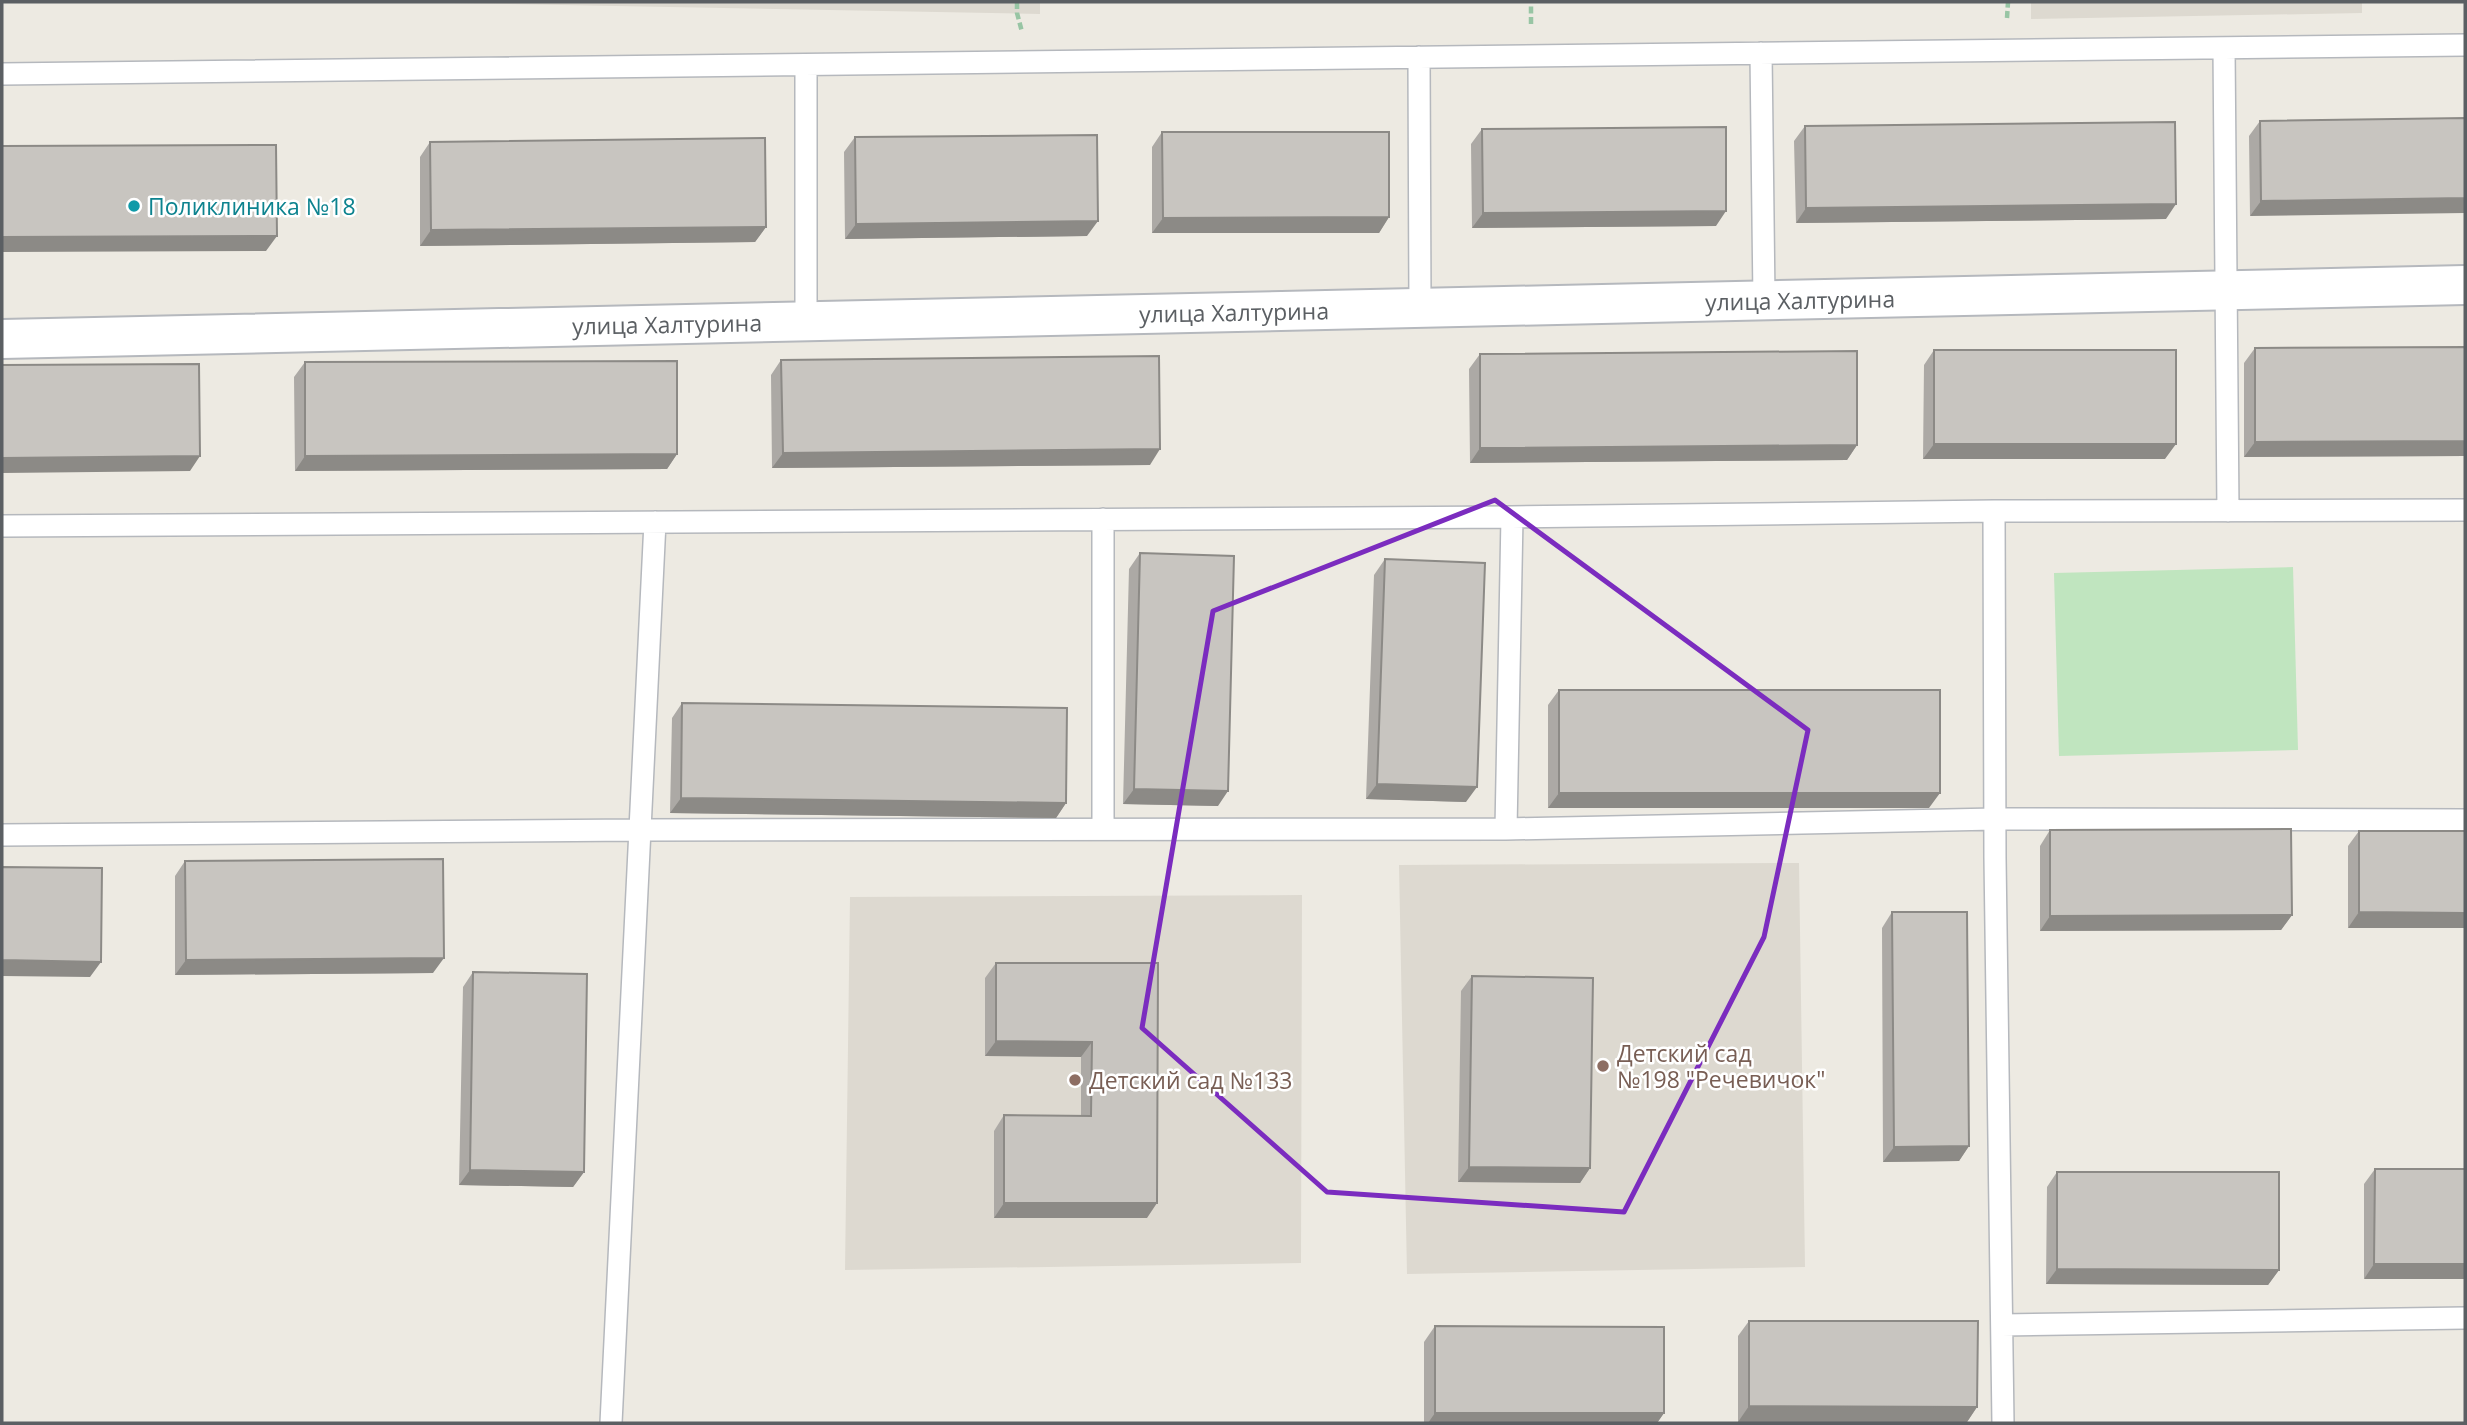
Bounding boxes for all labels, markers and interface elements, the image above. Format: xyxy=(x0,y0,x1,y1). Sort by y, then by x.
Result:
place label: Поликлиника №18 xyxy=(148,190,356,222)
marker: Поликлиника №18 xyxy=(126,198,142,214)
street label: улица Халтурина xyxy=(1705,282,1895,318)
street label: улица Халтурина xyxy=(1139,294,1329,330)
street label: улица Халтурина xyxy=(572,306,762,342)
place label: Детский сад №198 "Речевичок" xyxy=(1617,1037,1825,1095)
marker: Детский сад №198 "Речевичок" xyxy=(1595,1058,1611,1074)
place label: Детский сад №133 xyxy=(1089,1064,1292,1096)
marker: Детский сад №133 xyxy=(1067,1072,1083,1088)

